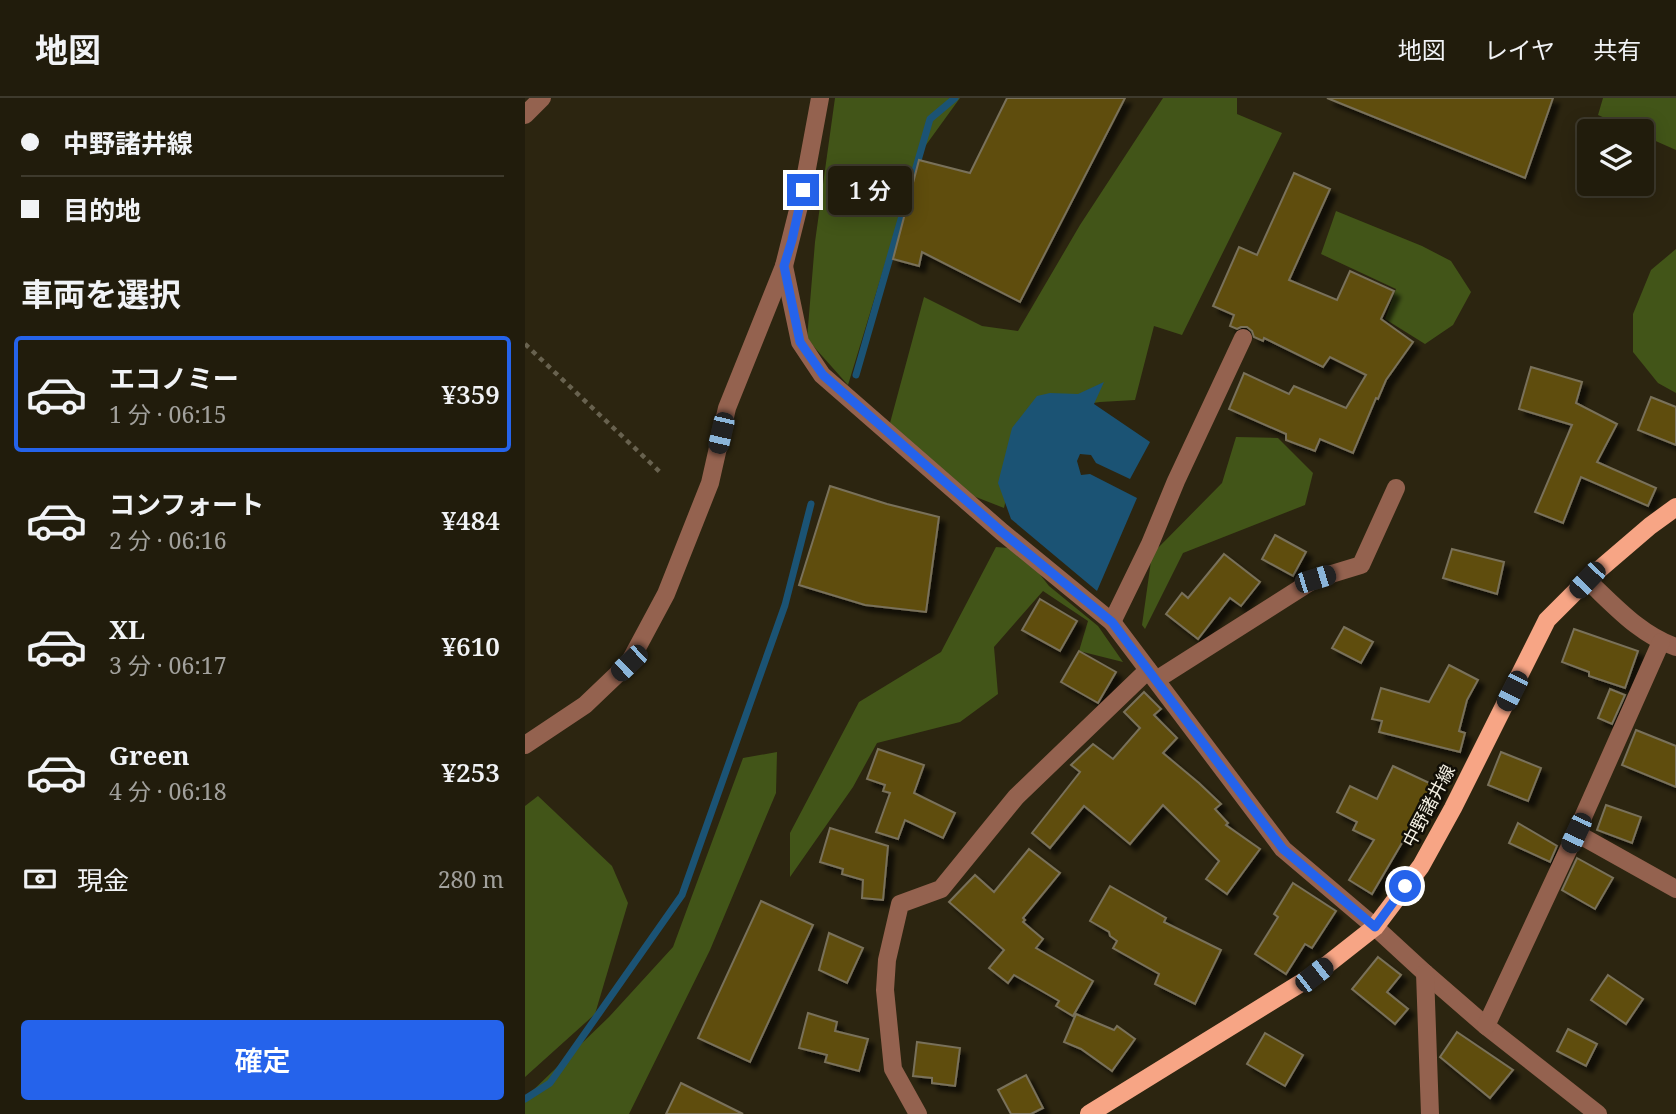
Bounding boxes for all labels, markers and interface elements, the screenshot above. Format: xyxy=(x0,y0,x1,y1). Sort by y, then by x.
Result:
text: 地図 xyxy=(35,27,101,72)
text: 地図 xyxy=(1398,33,1446,66)
text: レイヤ xyxy=(1484,33,1555,66)
text: 共有 xyxy=(1593,33,1641,66)
map controls xyxy=(1577,119,1654,196)
button: layers xyxy=(1577,119,1654,196)
text: 中野諸井線 xyxy=(63,125,193,161)
callout: 1 分 xyxy=(827,166,911,214)
route end xyxy=(787,174,819,206)
text: 1 分 xyxy=(849,174,891,206)
text: 目的地 xyxy=(63,192,141,228)
text: 車両を選択 xyxy=(21,272,181,315)
text: エコノミー xyxy=(109,360,239,396)
icon: car xyxy=(25,363,88,426)
text: ¥359 xyxy=(441,376,500,412)
text: 1 分 · 06:15 xyxy=(109,398,227,430)
car xyxy=(707,410,736,456)
text: コンフォート xyxy=(109,486,264,522)
icon: car xyxy=(25,489,88,552)
text: ¥484 xyxy=(441,502,500,538)
text: 2 分 · 06:16 xyxy=(109,524,227,556)
car xyxy=(1565,558,1610,602)
car xyxy=(1292,563,1339,595)
text: XL xyxy=(109,611,145,647)
icon: car xyxy=(25,615,88,678)
text: ¥610 xyxy=(441,628,500,664)
car xyxy=(607,641,652,685)
text: 3 分 · 06:17 xyxy=(109,649,227,681)
car xyxy=(1494,668,1531,714)
text: Green xyxy=(109,737,190,773)
icon: car xyxy=(25,741,88,804)
text: ¥253 xyxy=(441,754,500,790)
street label: 中野諸井線 xyxy=(1396,760,1460,851)
text: 4 分 · 06:18 xyxy=(109,775,227,807)
car xyxy=(1558,810,1595,856)
icon: cash xyxy=(21,860,59,898)
text: 現金 xyxy=(77,862,129,898)
text: 280 m xyxy=(438,863,504,895)
route start xyxy=(1389,870,1421,902)
car xyxy=(1291,954,1338,996)
button: 確定 xyxy=(21,1020,504,1100)

